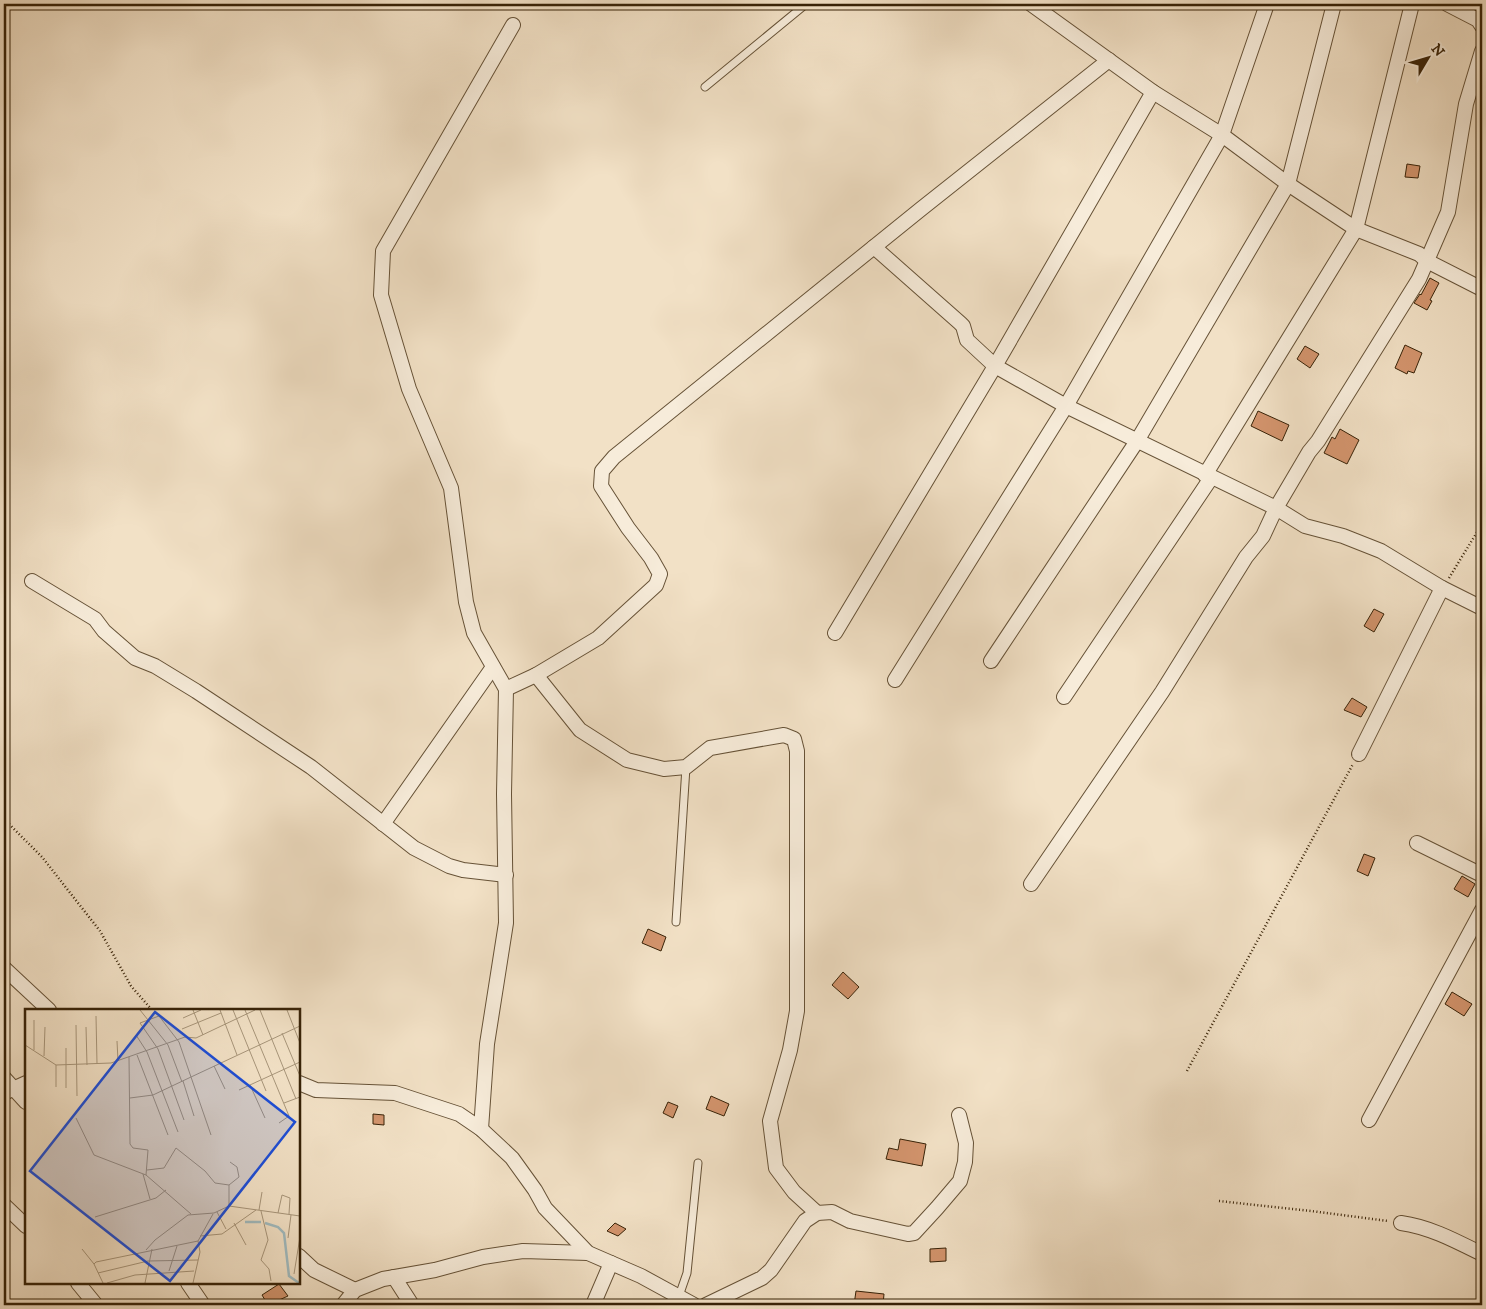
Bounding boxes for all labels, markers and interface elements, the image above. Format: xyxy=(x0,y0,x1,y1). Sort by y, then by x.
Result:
north arrow xyxy=(1404,32,1454,82)
text: N xyxy=(1427,41,1448,61)
inset map xyxy=(25,1009,300,1284)

